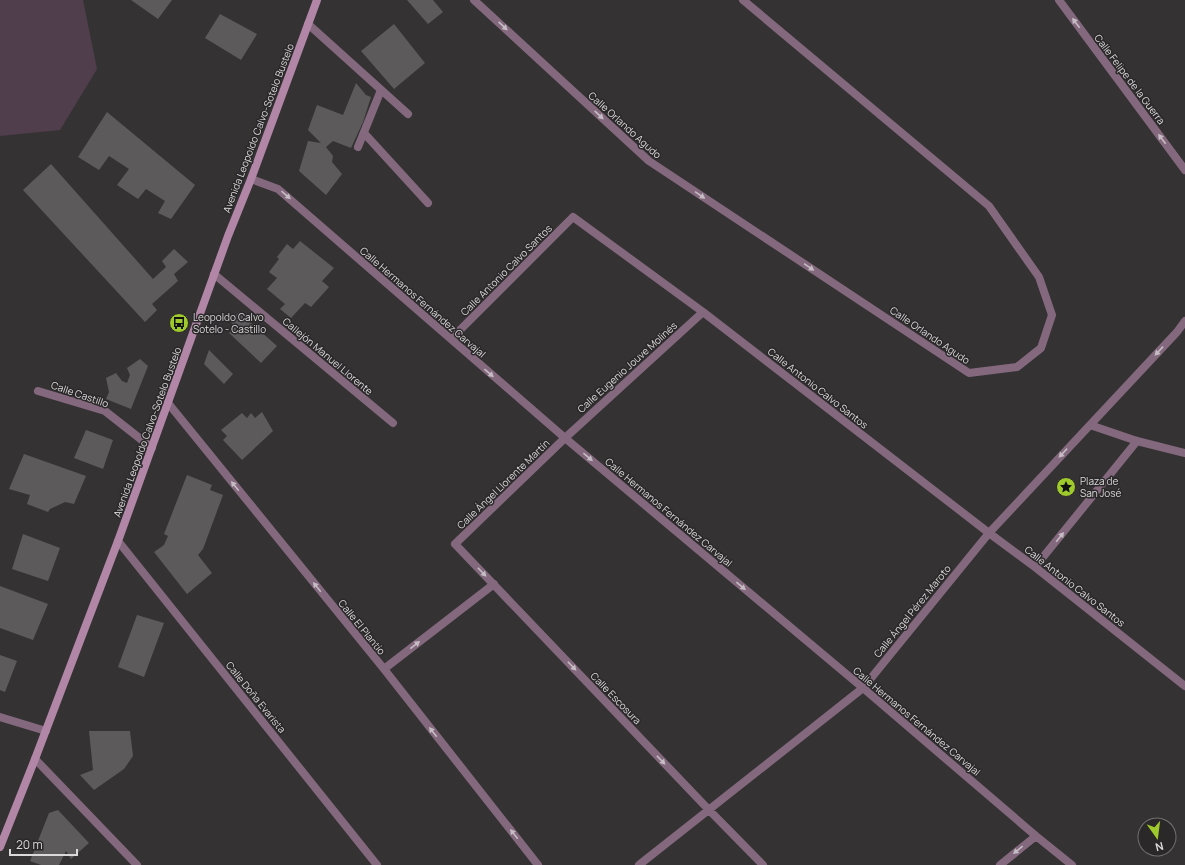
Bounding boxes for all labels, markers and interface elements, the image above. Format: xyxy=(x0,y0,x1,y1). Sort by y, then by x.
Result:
one-way arrow xyxy=(1072,18,1080,28)
one-way arrow xyxy=(498,22,508,31)
street label: Calle Felipe de la Guerra xyxy=(1091,31,1169,127)
street label: Avenida Leopoldo Calvo-Sotelo Bustelo xyxy=(219,41,297,215)
street label: Calle Orlando Agudo xyxy=(585,88,665,162)
one-way arrow xyxy=(593,110,604,119)
one-way arrow xyxy=(1158,133,1166,144)
one-way arrow xyxy=(280,191,291,200)
one-way arrow xyxy=(695,191,705,199)
street label: Calle Antonio Calvo Santos xyxy=(457,221,555,319)
street label: Calle Hermanos Fernández Carvajal xyxy=(357,243,489,361)
one-way arrow xyxy=(803,263,814,271)
street label: Calle Orlando Agudo xyxy=(887,303,973,367)
place label: Leopoldo Calvo Sotelo - Castillo xyxy=(193,310,266,336)
bus stop icon: Leopoldo Calvo Sotelo - Castillo xyxy=(168,312,190,334)
street label: Callejón Manuel Llorente xyxy=(280,314,376,398)
street label: Calle Eugenio Jouve Molinés xyxy=(574,318,680,416)
street label: Calle Antonio Calvo Santos xyxy=(765,344,871,432)
street label: Avenida Leopoldo Calvo-Sotelo Bustelo xyxy=(110,345,184,519)
one-way arrow xyxy=(1155,346,1164,356)
one-way arrow xyxy=(484,368,495,377)
street label: Calle Castillo xyxy=(49,378,111,410)
street label: Calle Ángel Llorente Martín xyxy=(454,436,552,532)
one-way arrow xyxy=(1059,449,1068,458)
one-way arrow xyxy=(583,453,593,462)
street label: Calle Hermanos Fernández Carvajal xyxy=(602,454,736,570)
place label: Plaza de San José xyxy=(1080,474,1121,500)
place icon: Plaza de San José xyxy=(1055,476,1077,498)
one-way arrow xyxy=(231,481,240,491)
one-way arrow xyxy=(1055,532,1064,542)
street label: Calle Antonio Calvo Santos xyxy=(1022,542,1128,630)
street label: Calle Ángel Pérez Maroto xyxy=(870,562,954,660)
one-way arrow xyxy=(477,567,487,577)
one-way arrow xyxy=(736,581,747,590)
one-way arrow xyxy=(313,582,322,592)
street label: Calle El Plantío xyxy=(335,596,389,658)
one-way arrow xyxy=(409,641,420,649)
street label: Calle Doña Evarista xyxy=(223,658,289,736)
one-way arrow xyxy=(567,661,576,671)
street label: Calle Hermanos Fernández Carvajal xyxy=(850,663,984,779)
street label: Calle Escosura xyxy=(587,669,645,727)
one-way arrow xyxy=(429,727,438,738)
one-way arrow xyxy=(656,755,666,765)
north arrow xyxy=(1137,817,1177,857)
one-way arrow xyxy=(510,829,518,840)
scale bar xyxy=(10,831,77,857)
text: 20 m xyxy=(16,836,43,853)
text: N xyxy=(1154,839,1165,855)
one-way arrow xyxy=(1013,846,1024,855)

